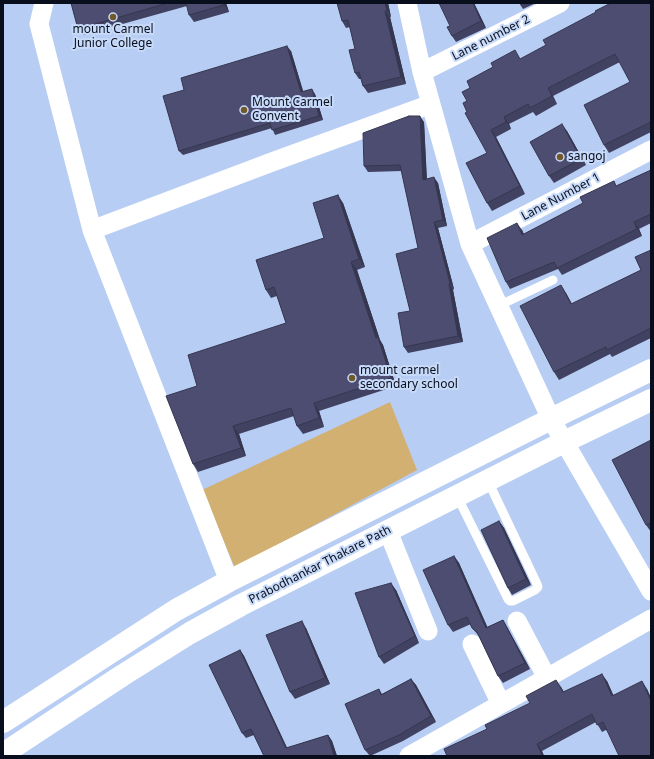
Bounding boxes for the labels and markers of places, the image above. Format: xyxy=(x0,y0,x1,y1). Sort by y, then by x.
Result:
marker: mount Carmel Junior College xyxy=(108,12,118,22)
place label: mount Carmel Junior College xyxy=(72,23,154,51)
place label: Mount Carmel Convent xyxy=(252,96,333,124)
marker: Mount Carmel Convent xyxy=(239,105,249,115)
place label: sangoj xyxy=(568,150,606,164)
marker: sangoj xyxy=(555,152,565,162)
place label: mount carmel secondary school xyxy=(360,364,458,392)
marker: mount carmel secondary school xyxy=(347,373,357,383)

